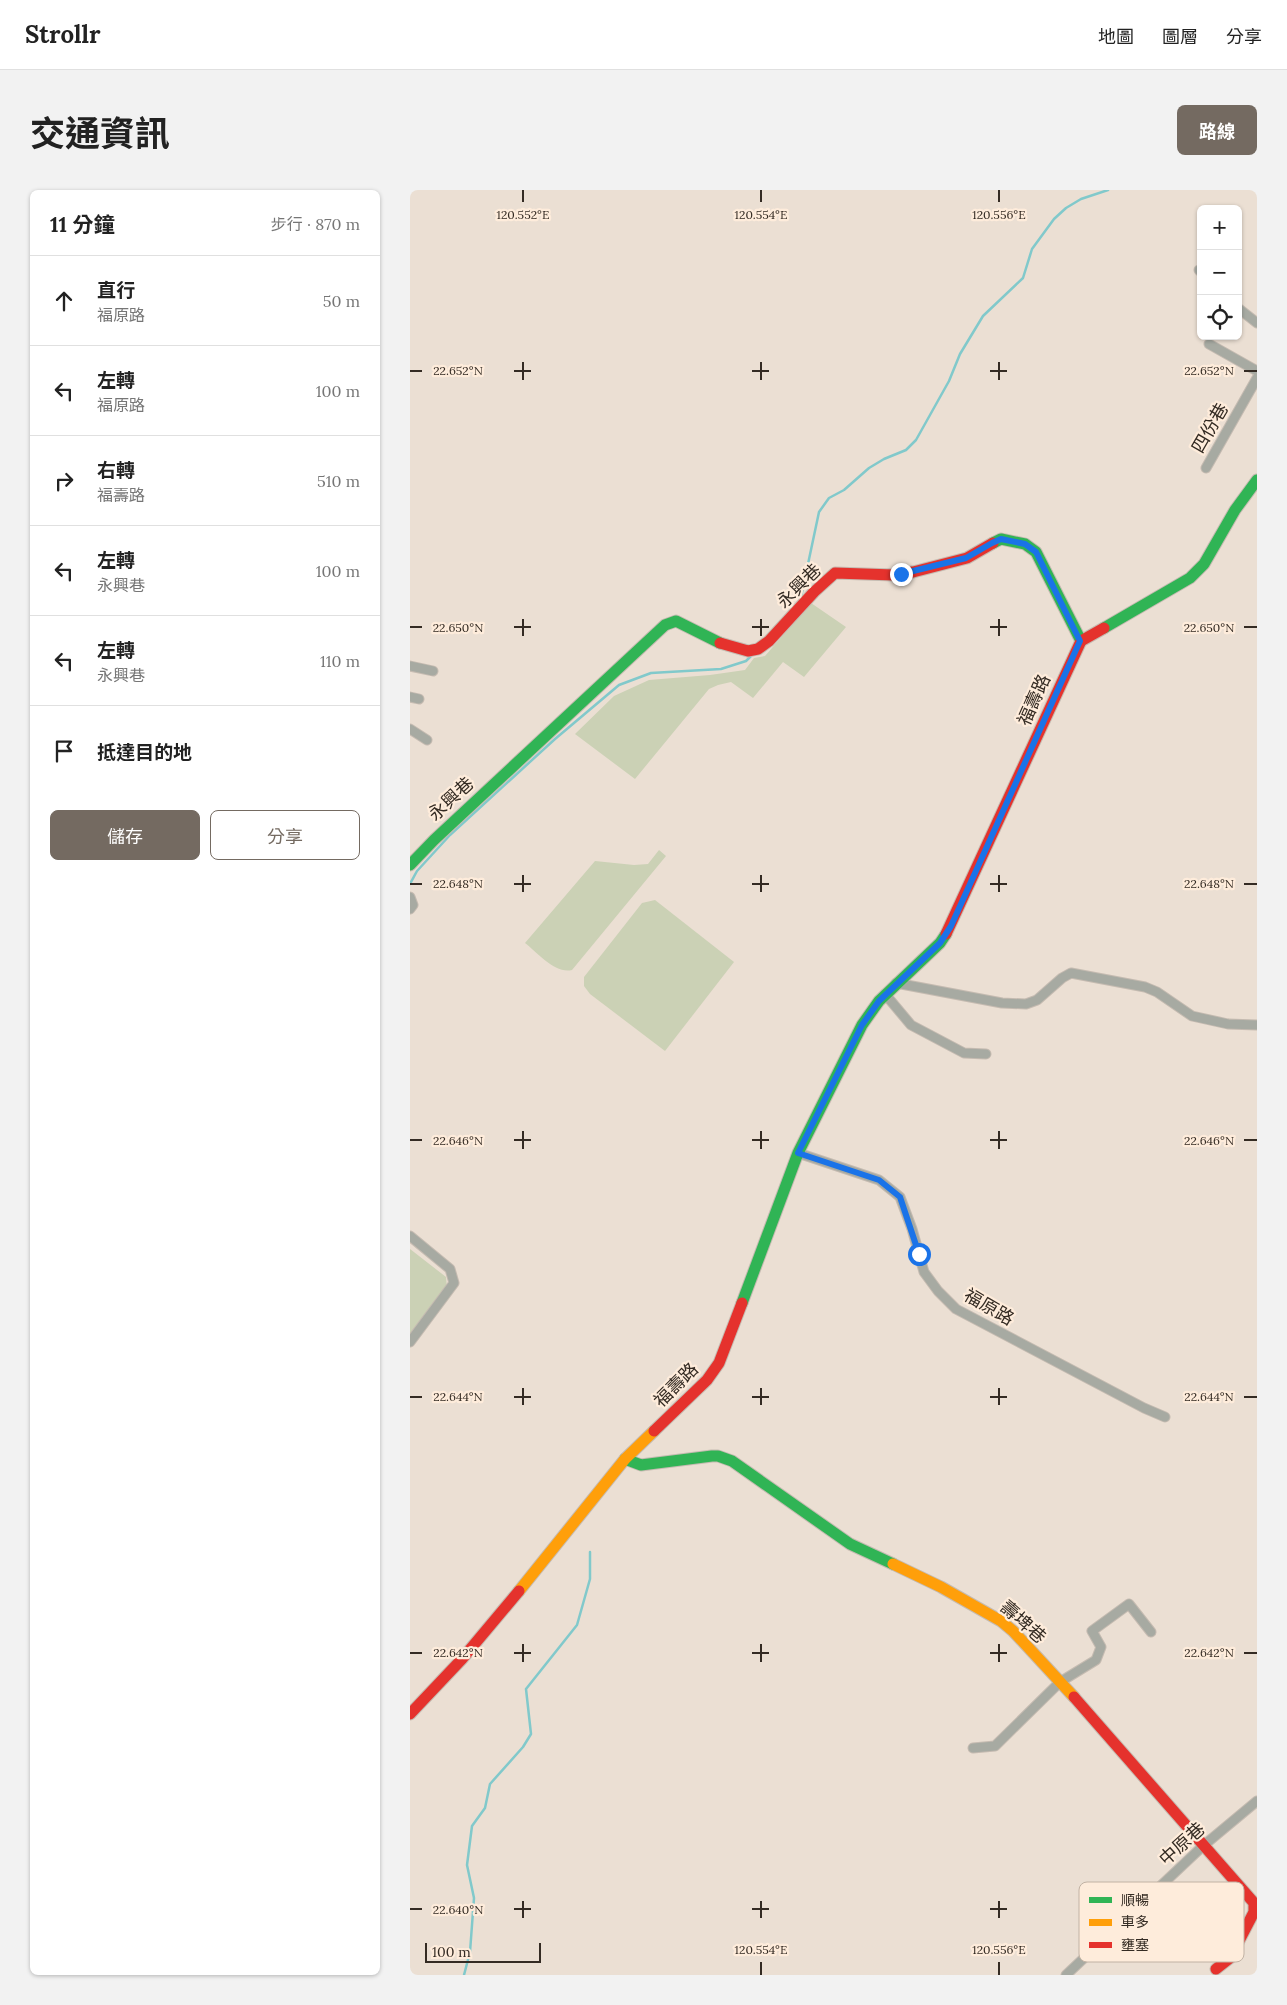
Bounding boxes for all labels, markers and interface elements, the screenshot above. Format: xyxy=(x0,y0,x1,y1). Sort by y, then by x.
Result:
text: Strollr xyxy=(25,19,100,50)
text: 地圖 xyxy=(1098,25,1134,48)
text: 圖層 xyxy=(1162,25,1198,48)
text: 分享 xyxy=(1226,25,1262,48)
button: 路線 xyxy=(1177,105,1257,155)
text: 交通資訊 xyxy=(30,111,170,156)
map controls xyxy=(1197,205,1242,340)
button: + xyxy=(1197,205,1242,250)
text: 120.552°E xyxy=(497,207,549,222)
text: 120.554°E xyxy=(735,207,787,222)
text: 120.556°E xyxy=(972,207,1026,222)
text: 11 分鐘 xyxy=(50,211,115,238)
text: 步行 · 870 m xyxy=(271,214,360,234)
button: − xyxy=(1197,250,1242,295)
text: 直行 xyxy=(97,278,135,302)
icon: ahead xyxy=(50,287,78,315)
text: 50 m xyxy=(323,291,360,311)
button: locate xyxy=(1197,295,1242,340)
text: 福原路 xyxy=(97,305,145,325)
text: 22.652°N xyxy=(433,363,483,378)
text: 22.652°N xyxy=(1184,363,1234,378)
text: 左轉 xyxy=(97,368,135,392)
icon: left xyxy=(50,377,78,405)
text: 100 m xyxy=(316,381,360,401)
text: 福原路 xyxy=(97,395,145,415)
street label: 四份巷 xyxy=(1186,399,1233,457)
text: 右轉 xyxy=(97,458,135,482)
icon: right xyxy=(50,467,78,495)
text: 510 m xyxy=(317,471,360,491)
text: 福壽路 xyxy=(97,485,145,505)
text: 左轉 xyxy=(97,548,135,572)
icon: left xyxy=(50,557,78,585)
street label: 永興巷 xyxy=(771,558,826,613)
text: 100 m xyxy=(316,561,360,581)
route end xyxy=(890,563,913,586)
text: 永興巷 xyxy=(97,575,145,595)
text: 22.650°N xyxy=(433,620,483,635)
text: 22.650°N xyxy=(1184,620,1234,635)
text: 左轉 xyxy=(97,638,135,662)
icon: left xyxy=(50,647,78,675)
text: 110 m xyxy=(320,651,360,671)
text: 永興巷 xyxy=(97,665,145,685)
street label: 福壽路 xyxy=(1012,670,1055,729)
icon: arrive xyxy=(50,737,78,765)
text: 抵達目的地 xyxy=(97,740,192,764)
street label: 永興巷 xyxy=(423,772,478,825)
button: 儲存 xyxy=(50,810,200,860)
button: 分享 xyxy=(210,810,360,860)
text: 22.648°N xyxy=(433,876,483,891)
text: 22.648°N xyxy=(1184,876,1234,891)
text: 22.646°N xyxy=(433,1133,483,1148)
text: 22.646°N xyxy=(1184,1133,1234,1148)
route start xyxy=(908,1243,931,1266)
street label: 福原路 xyxy=(960,1283,1018,1330)
street label: 福壽路 xyxy=(648,1357,703,1412)
text: 22.644°N xyxy=(433,1389,483,1404)
text: 22.644°N xyxy=(1184,1389,1234,1404)
street label: 壽埤巷 xyxy=(995,1595,1051,1648)
text: 22.642°N xyxy=(433,1645,483,1660)
text: 22.642°N xyxy=(1184,1645,1234,1660)
street label: 中原巷 xyxy=(1154,1817,1209,1870)
legend xyxy=(1079,1882,1244,1962)
text: 順暢 xyxy=(1121,1891,1149,1909)
text: 22.640°N xyxy=(433,1902,483,1917)
text: 車多 xyxy=(1121,1913,1149,1931)
text: 壅塞 xyxy=(1121,1936,1149,1954)
scale bar xyxy=(425,1940,541,1963)
text: 120.554°E xyxy=(735,1942,787,1957)
text: 120.556°E xyxy=(972,1942,1026,1957)
text: 100 m xyxy=(432,1943,471,1961)

